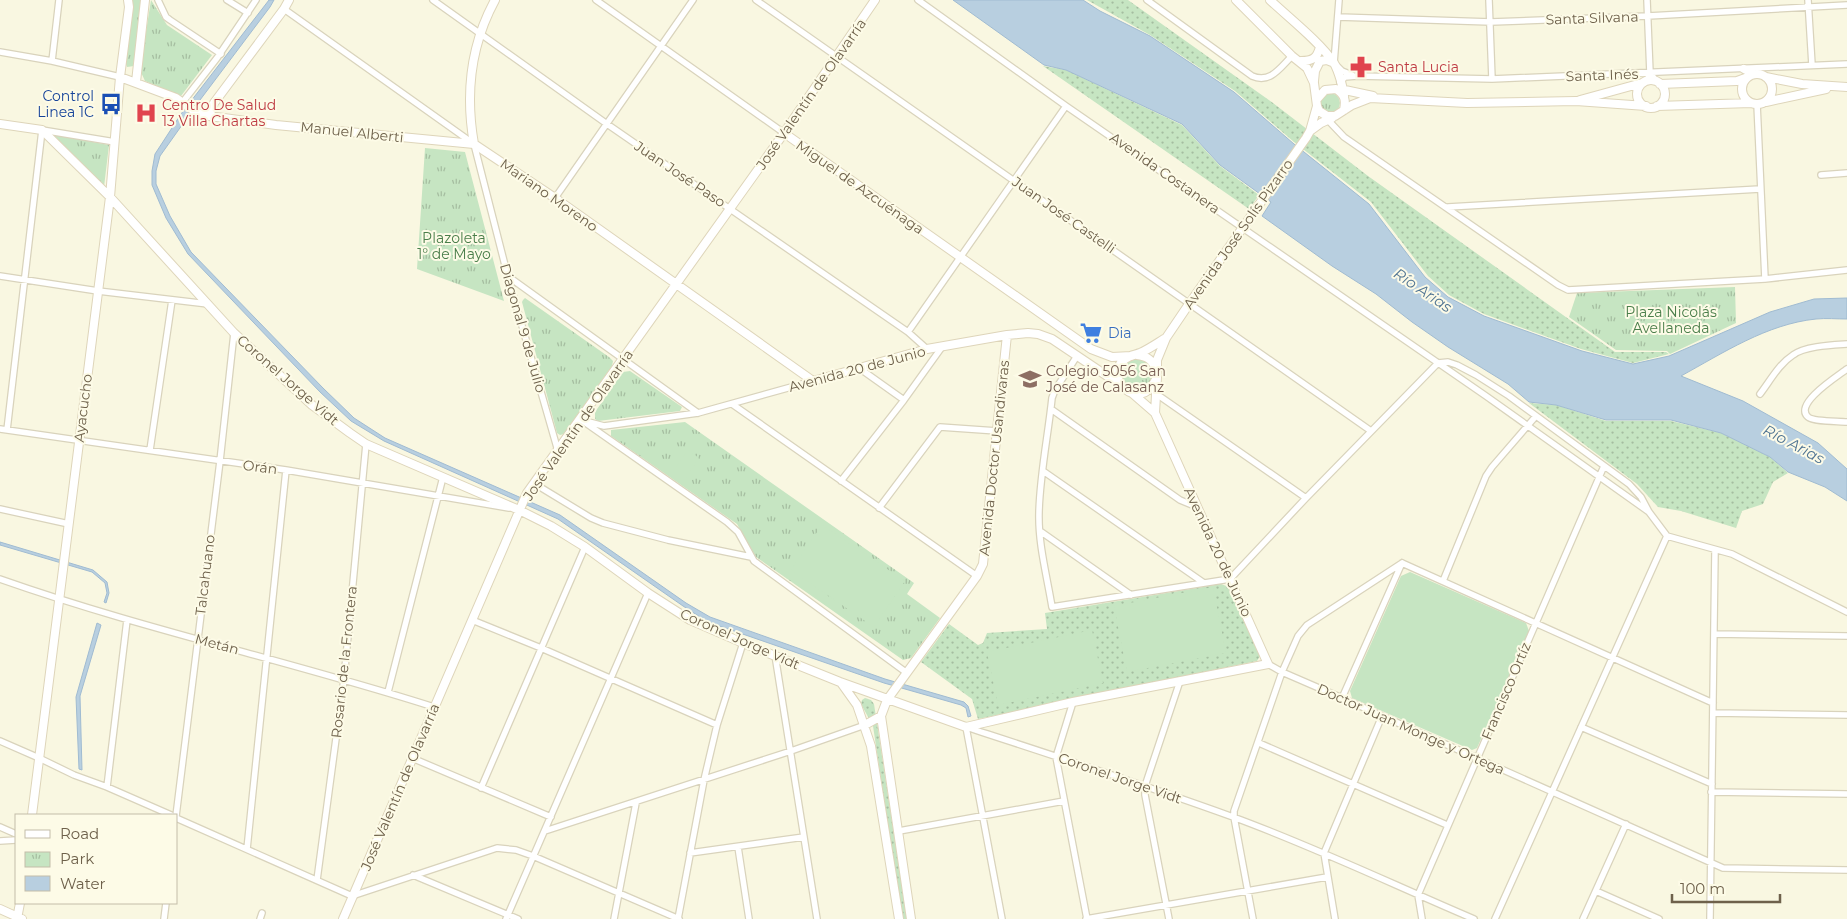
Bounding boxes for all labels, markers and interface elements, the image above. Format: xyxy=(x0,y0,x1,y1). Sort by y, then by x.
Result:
street label: Santa Silvana xyxy=(1545,7,1639,29)
street label: José Valentín de Olavarría xyxy=(751,15,870,174)
pharmacy icon: Santa Lucia xyxy=(1348,54,1374,80)
place label: Santa Lucia xyxy=(1378,58,1459,76)
street label: Santa Inés xyxy=(1565,65,1639,85)
place label: Control Linea 1C xyxy=(37,87,94,121)
bus stop icon: Control Linea 1C xyxy=(98,91,124,117)
place label: Centro De Salud 13 Villa Chartas xyxy=(162,96,276,130)
hospital icon: Centro De Salud 13 Villa Chartas xyxy=(133,100,159,126)
street label: Manuel Alberti xyxy=(300,118,404,146)
street label: Avenida Costanera xyxy=(1106,128,1224,218)
street label: Juan José Paso xyxy=(630,136,729,211)
street label: Miguel de Azcuénaga xyxy=(793,136,927,238)
street label: Mariano Moreno xyxy=(497,155,602,236)
street label: Avenida José Solís Pizarro xyxy=(1179,155,1297,313)
street label: Juan José Castelli xyxy=(1008,172,1119,258)
park label: Plazoleta 1° de Mayo xyxy=(417,229,491,263)
street label: Diagonal 9 de Julio xyxy=(496,261,550,395)
water label: Río Arias xyxy=(1390,264,1456,317)
park label: Plaza Nicolás Avellaneda xyxy=(1625,303,1717,337)
supermarket icon: Dia xyxy=(1078,320,1104,346)
place label: Dia xyxy=(1108,324,1132,342)
street label: Coronel Jorge Vidt xyxy=(233,331,343,429)
street label: Avenida 20 de Junio xyxy=(787,342,928,396)
street label: José Valentín de Olavarría xyxy=(518,346,637,505)
street label: Avenida Doctor Usandivaras xyxy=(975,359,1013,557)
place label: Colegio 5056 San José de Calasanz xyxy=(1045,362,1166,396)
school or university icon: Colegio 5056 San José de Calasanz xyxy=(1017,366,1043,392)
street label: Ayacucho xyxy=(70,373,96,443)
water label: Río Arias xyxy=(1760,420,1828,468)
street label: Orán xyxy=(242,456,278,478)
street label: Avenida 20 de Junio xyxy=(1180,484,1256,620)
street label: Talcahuano xyxy=(191,533,219,616)
street label: Rosario de la Frontera xyxy=(327,585,361,739)
street label: Coronel Jorge Vidt xyxy=(677,604,803,674)
street label: Metán xyxy=(193,629,241,659)
street label: Francisco Ortíz xyxy=(1477,640,1535,742)
street label: Doctor Juan Monge y Ortega xyxy=(1314,679,1508,779)
street label: José Valentín de Olavarría xyxy=(356,701,443,874)
street label: Coronel Jorge Vidt xyxy=(1056,748,1184,808)
legend xyxy=(15,814,178,904)
text: Road xyxy=(60,824,99,843)
text: Park xyxy=(60,849,94,868)
scale bar xyxy=(1672,872,1780,904)
text: Water xyxy=(60,874,106,893)
text: 100 m xyxy=(1680,879,1725,898)

